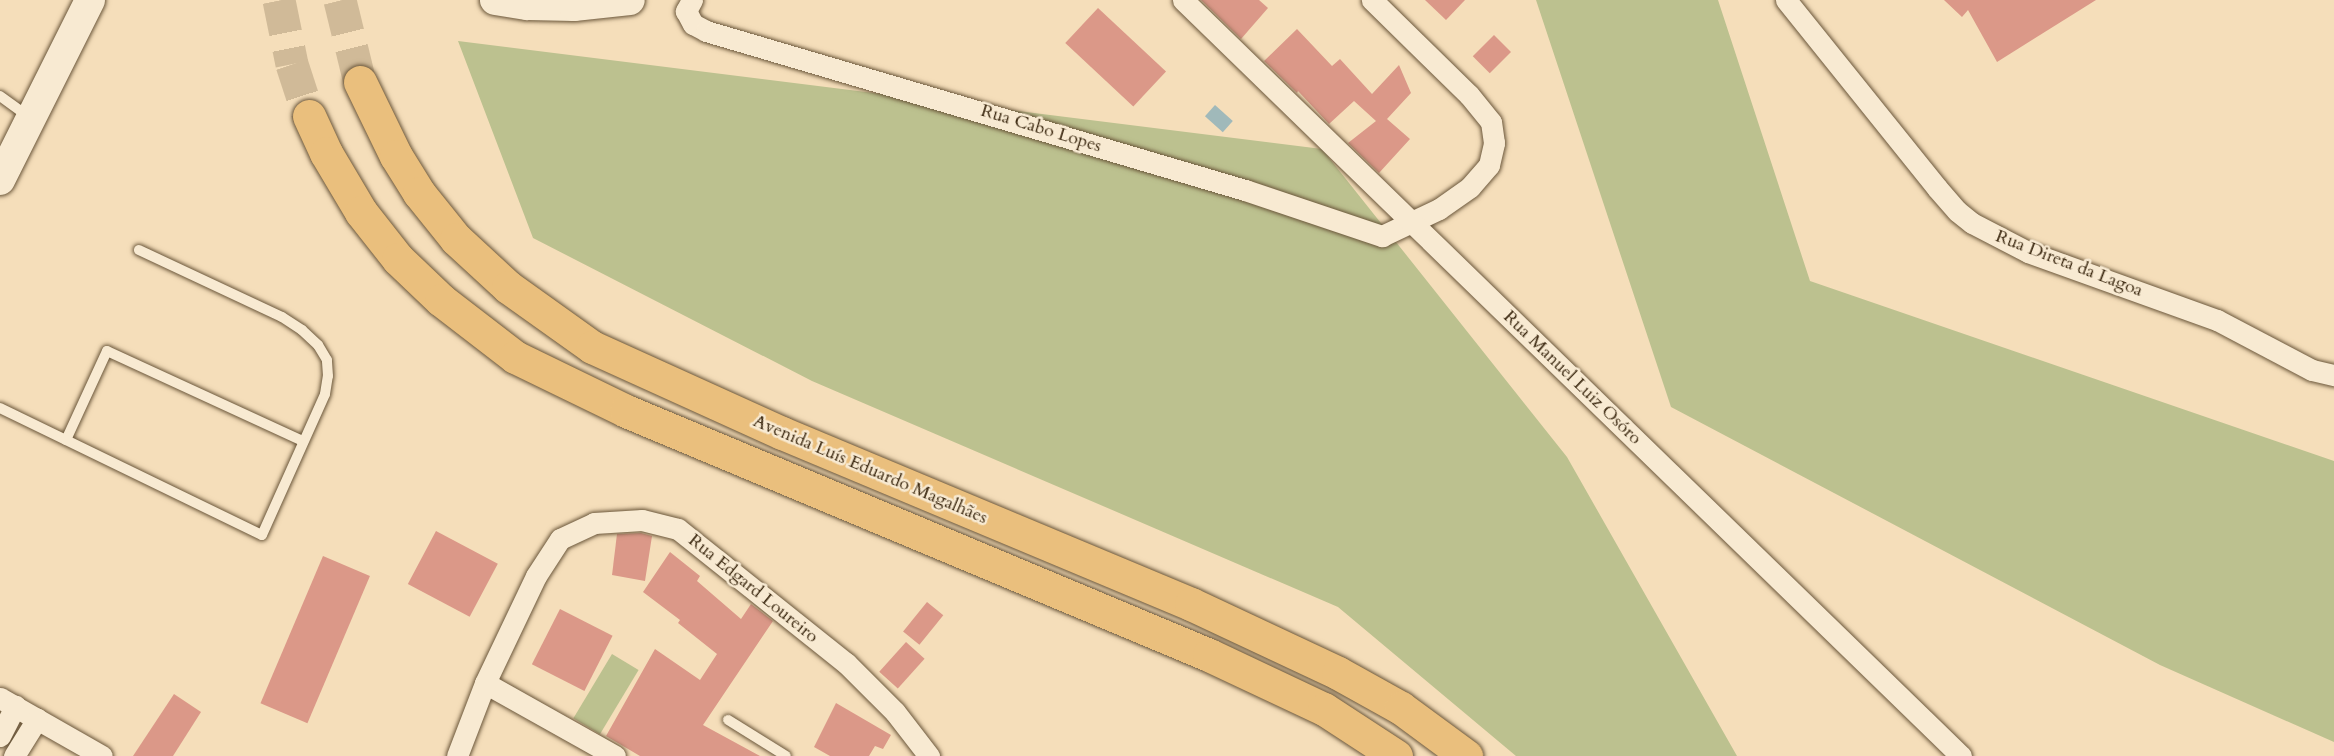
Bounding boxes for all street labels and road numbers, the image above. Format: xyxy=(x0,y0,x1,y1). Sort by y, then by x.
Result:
street label: Rua Cabo Lopes xyxy=(978,100,1104,158)
street label: Rua Direta da Lagoa xyxy=(1992,226,2146,302)
street label: Rua Manuel Luiz Osóro xyxy=(1498,306,1646,450)
street label: Avenida Luís Eduardo Magalhães xyxy=(750,411,990,529)
street label: Rua Edgard Loureiro xyxy=(684,530,822,648)

